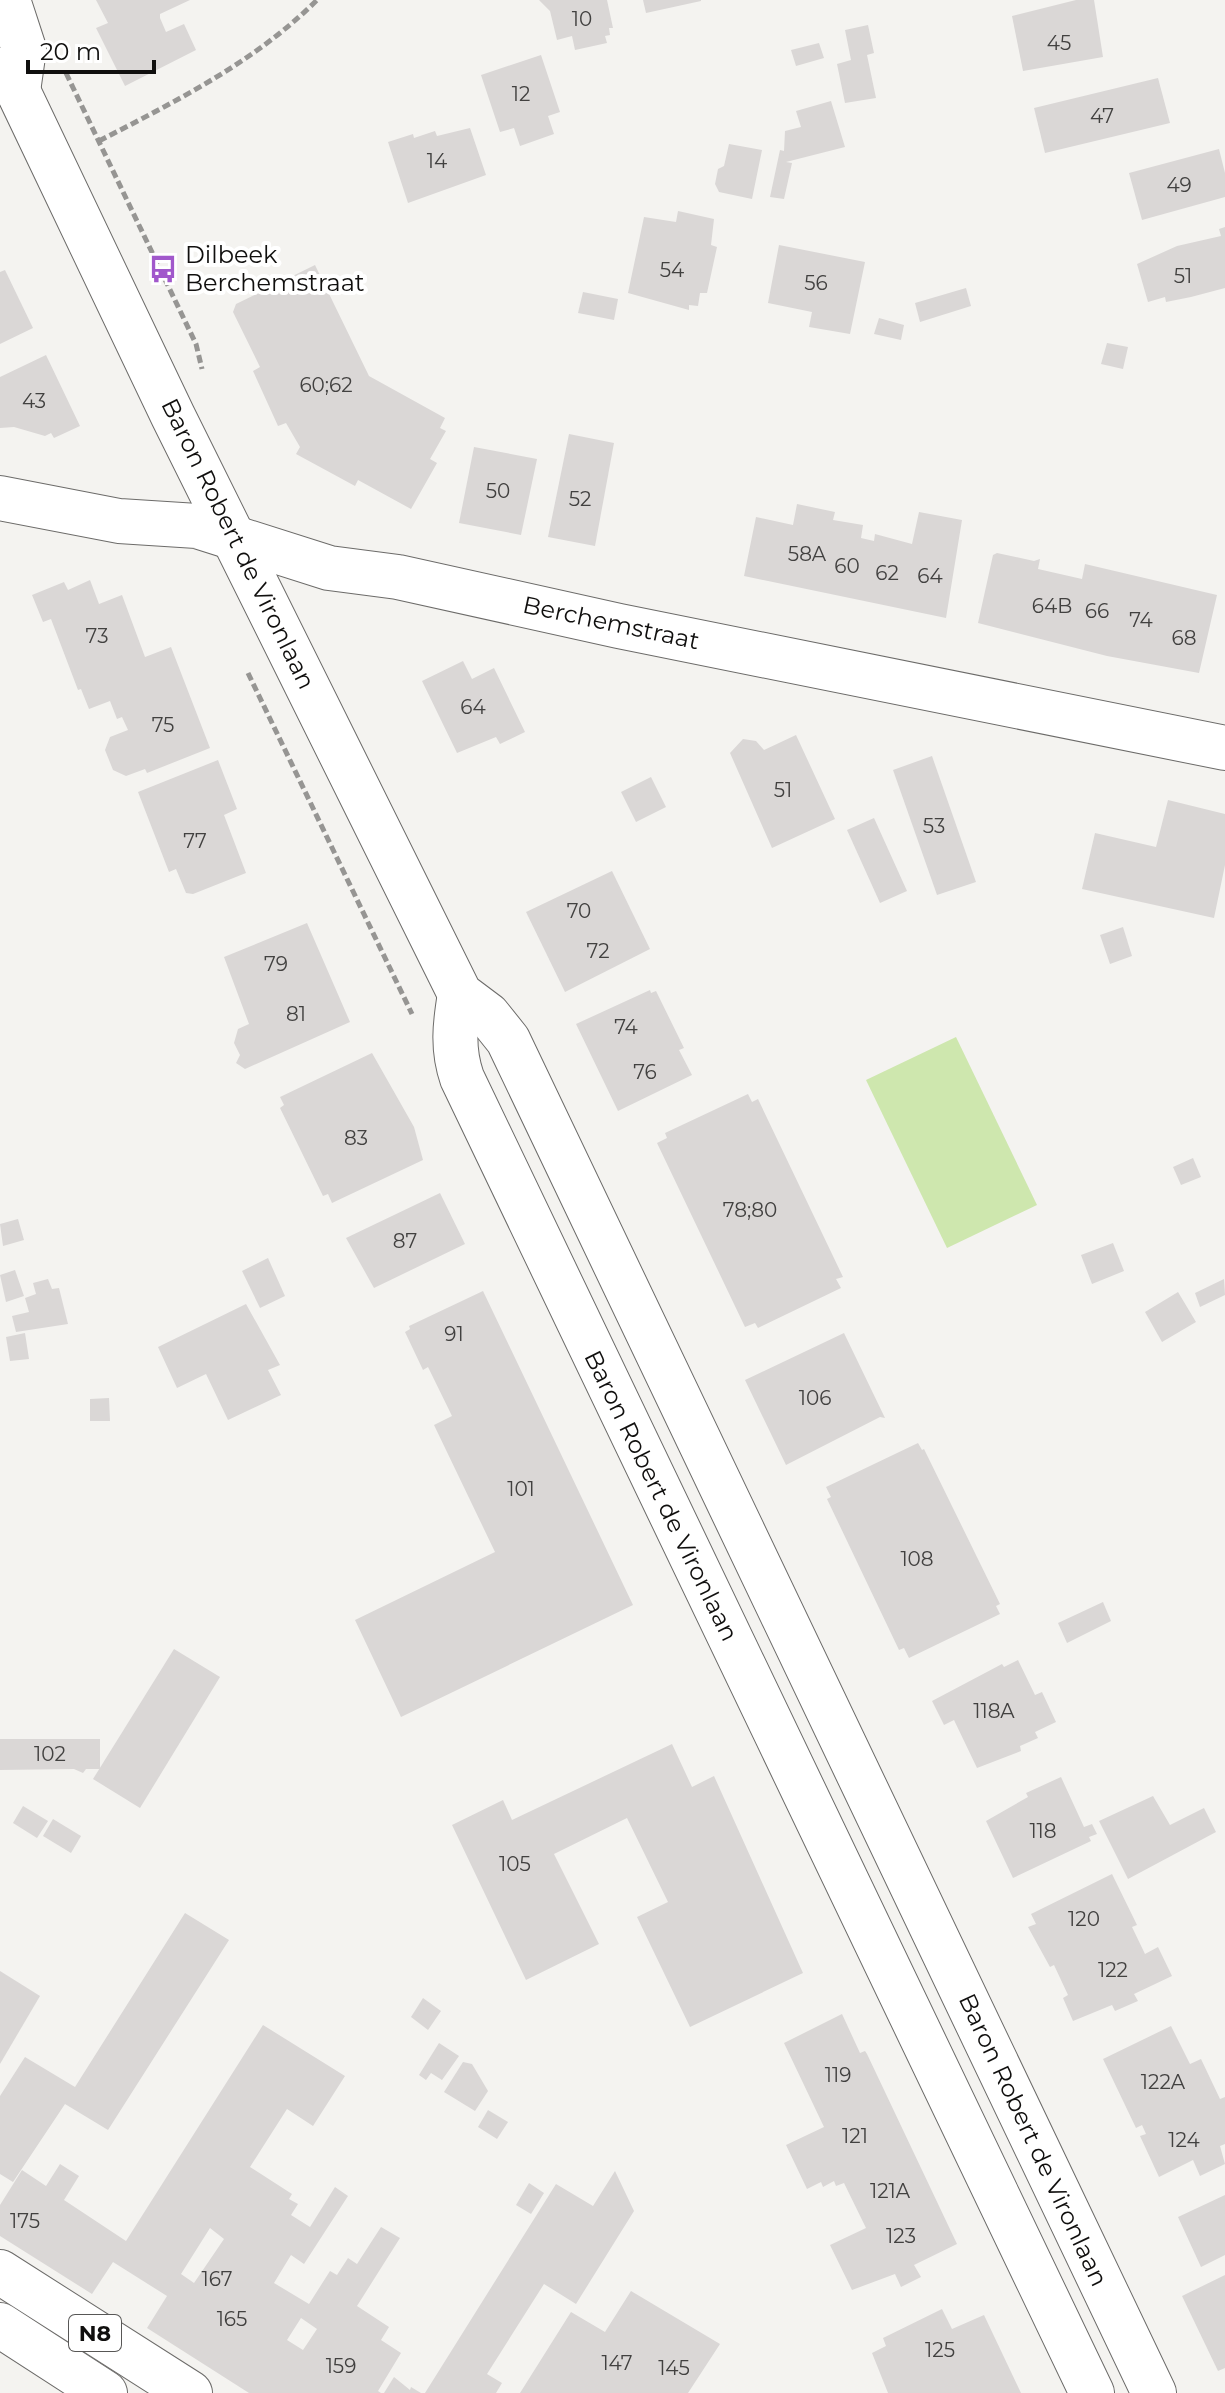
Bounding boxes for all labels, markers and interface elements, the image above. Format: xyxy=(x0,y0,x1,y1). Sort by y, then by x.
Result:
house number: 10 xyxy=(572,7,592,31)
scale bar xyxy=(28,24,154,74)
house number: 45 xyxy=(1047,31,1071,55)
text: 20 m xyxy=(40,37,101,66)
house number: 12 xyxy=(512,82,530,106)
house number: 47 xyxy=(1090,104,1114,128)
house number: 14 xyxy=(427,149,447,173)
house number: 49 xyxy=(1166,173,1192,197)
place label: Dilbeek Berchemstraat xyxy=(185,240,365,297)
bus stop icon: Dilbeek Berchemstraat xyxy=(148,254,178,284)
house number: 54 xyxy=(660,258,684,282)
house number: 51 xyxy=(1174,264,1192,288)
house number: 56 xyxy=(804,271,828,295)
house number: 60;62 xyxy=(299,373,353,397)
house number: 43 xyxy=(22,389,46,413)
street label: Baron Robert de Vironlaan xyxy=(155,394,322,694)
house number: 50 xyxy=(486,479,510,503)
house number: 52 xyxy=(569,487,591,511)
house number: 58A xyxy=(788,542,827,566)
house number: 60 xyxy=(834,554,860,578)
house number: 62 xyxy=(875,561,899,585)
house number: 64 xyxy=(917,564,943,588)
street label: Berchemstraat xyxy=(520,590,702,655)
house number: 64B xyxy=(1032,594,1072,618)
house number: 66 xyxy=(1085,599,1109,623)
house number: 74 xyxy=(1129,608,1153,632)
house number: 73 xyxy=(86,624,108,648)
house number: 68 xyxy=(1172,626,1196,650)
house number: 64 xyxy=(460,695,486,719)
house number: 75 xyxy=(152,713,174,737)
house number: 51 xyxy=(774,778,792,802)
house number: 53 xyxy=(923,814,945,838)
house number: 77 xyxy=(183,829,207,853)
house number: 70 xyxy=(567,899,591,923)
house number: 72 xyxy=(586,939,610,963)
house number: 79 xyxy=(264,952,288,976)
house number: 81 xyxy=(286,1002,306,1026)
house number: 74 xyxy=(614,1015,638,1039)
house number: 76 xyxy=(633,1060,657,1084)
house number: 83 xyxy=(344,1126,368,1150)
house number: 78;80 xyxy=(723,1198,777,1222)
house number: 87 xyxy=(393,1229,417,1253)
house number: 91 xyxy=(444,1322,464,1346)
street label: Baron Robert de Vironlaan xyxy=(578,1346,745,1646)
house number: 106 xyxy=(799,1386,831,1410)
house number: 101 xyxy=(507,1477,535,1501)
house number: 108 xyxy=(900,1547,934,1571)
house number: 118A xyxy=(973,1699,1015,1723)
house number: 102 xyxy=(34,1742,66,1766)
house number: 118 xyxy=(1029,1819,1057,1843)
house number: 105 xyxy=(499,1852,531,1876)
house number: 120 xyxy=(1068,1907,1100,1931)
house number: 122 xyxy=(1098,1958,1128,1982)
street label: Baron Robert de Vironlaan xyxy=(953,1989,1114,2291)
house number: 119 xyxy=(825,2063,851,2087)
house number: 122A xyxy=(1141,2070,1186,2094)
house number: 121 xyxy=(842,2124,868,2148)
house number: 124 xyxy=(1168,2128,1200,2152)
house number: 121A xyxy=(870,2179,911,2203)
house number: 175 xyxy=(10,2209,40,2233)
house number: 123 xyxy=(886,2224,916,2248)
house number: 167 xyxy=(201,2267,233,2291)
house number: 165 xyxy=(217,2307,247,2331)
road number: N8 xyxy=(69,2315,121,2351)
house number: 125 xyxy=(925,2338,955,2362)
house number: 147 xyxy=(601,2351,633,2375)
house number: 159 xyxy=(326,2354,356,2378)
house number: 145 xyxy=(658,2356,690,2380)

